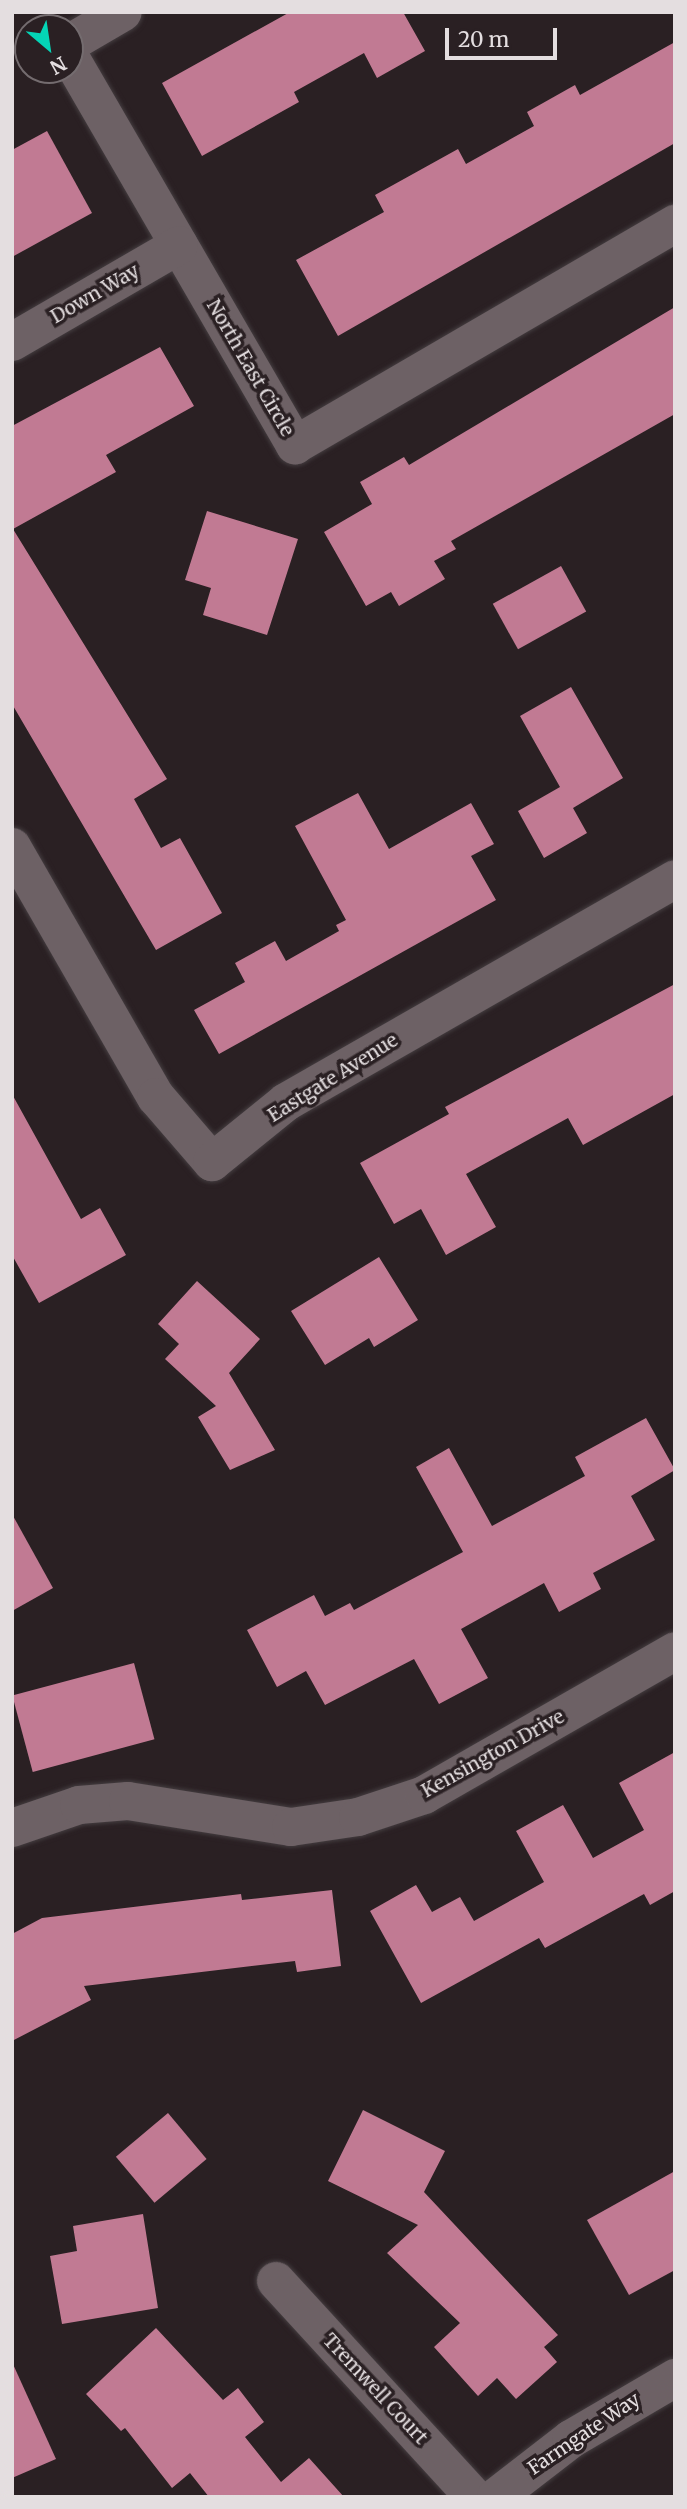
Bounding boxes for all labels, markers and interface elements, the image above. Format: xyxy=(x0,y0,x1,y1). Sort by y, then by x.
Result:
north arrow xyxy=(14,14,84,84)
scale bar xyxy=(449,14,561,58)
text: 20 m xyxy=(458,26,509,53)
text: N xyxy=(46,51,71,80)
street label: Down Way xyxy=(47,260,143,328)
street label: North East Circle xyxy=(202,295,298,441)
street label: Eastgate Avenue xyxy=(264,1029,402,1127)
street label: Kensington Drive xyxy=(418,1705,568,1803)
street label: Tremwell Court xyxy=(318,2329,432,2449)
street label: Farmgate Way xyxy=(524,2388,644,2480)

